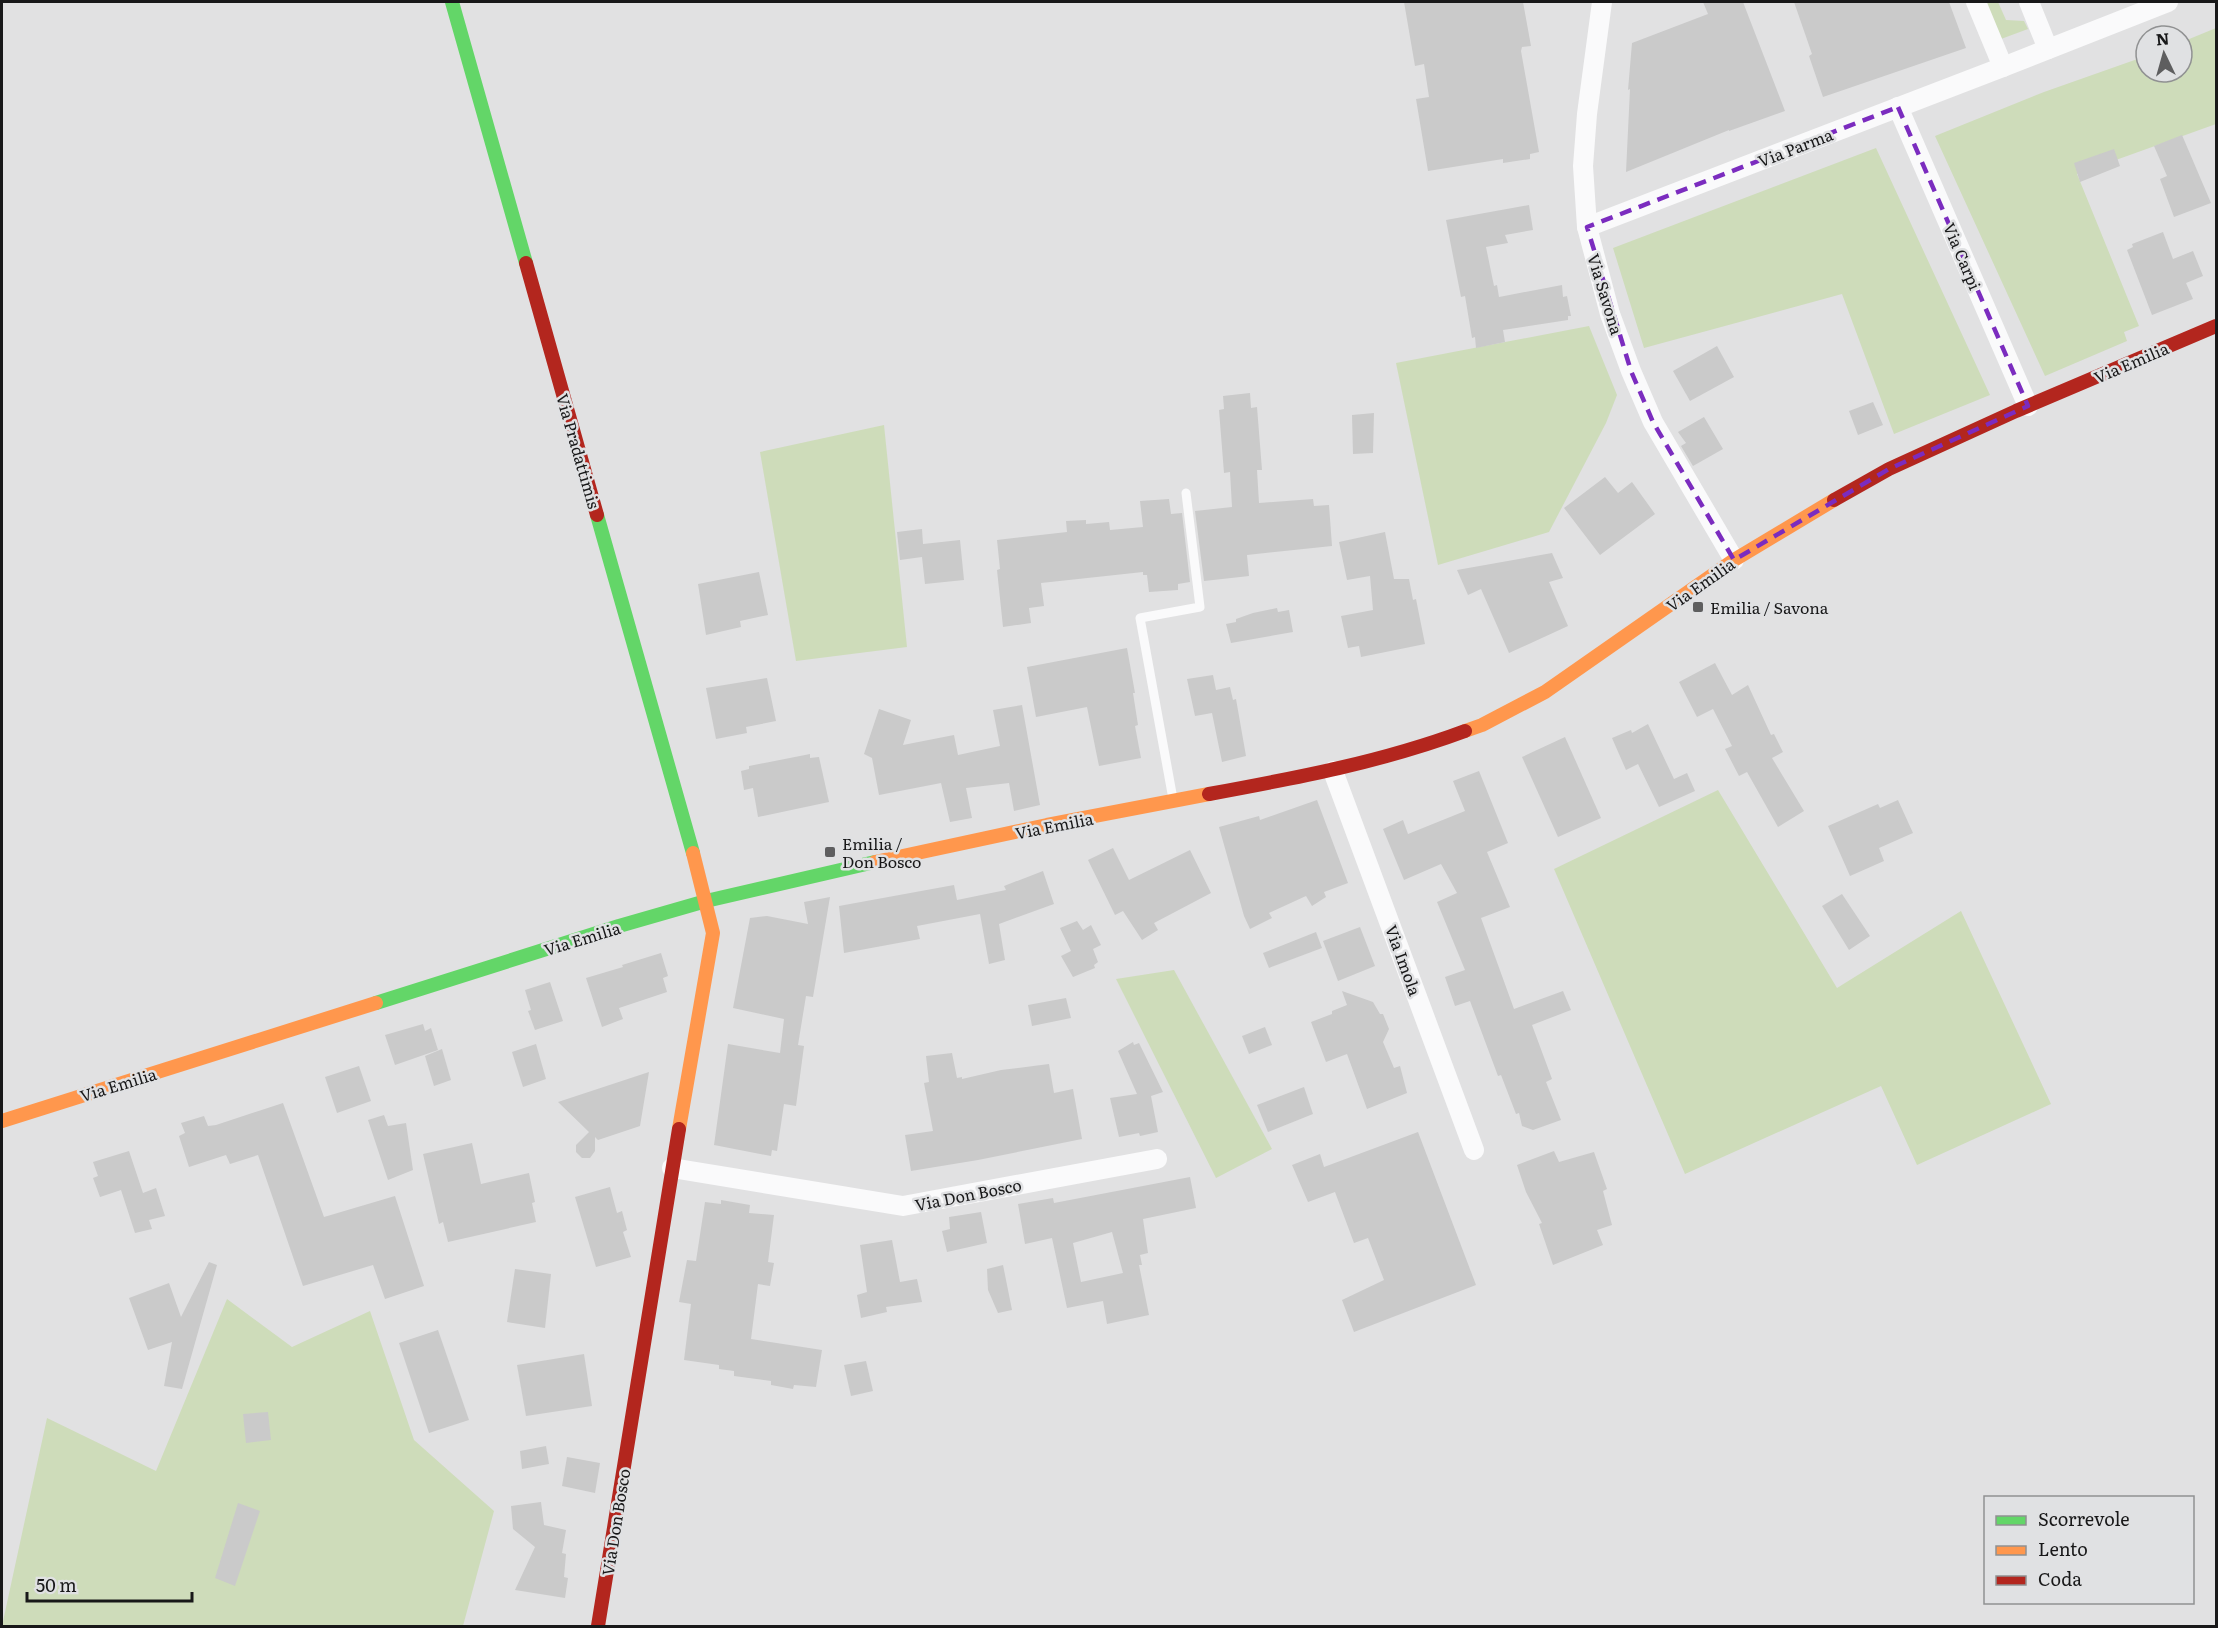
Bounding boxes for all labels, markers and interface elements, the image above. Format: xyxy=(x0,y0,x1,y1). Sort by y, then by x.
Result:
north arrow xyxy=(2134,24,2194,84)
text: N xyxy=(2155,26,2170,51)
street label: Via Parma xyxy=(1754,122,1836,172)
street label: Via Carpi xyxy=(1938,219,1988,293)
street label: Via Savona xyxy=(1582,250,1630,338)
street label: Via Emilia xyxy=(2090,335,2172,388)
street label: Via Pradattimis xyxy=(551,391,607,511)
street label: Via Emilia xyxy=(1661,551,1740,617)
place label: Emilia / Savona xyxy=(1710,595,1829,619)
marker: Emilia / Savona xyxy=(1691,600,1705,614)
street label: Via Emilia xyxy=(1013,806,1095,844)
place label: Emilia / Don Bosco xyxy=(842,831,921,873)
marker: Emilia / Don Bosco xyxy=(823,845,837,859)
street label: Via Emilia xyxy=(541,915,624,961)
street label: Via Imola xyxy=(1380,921,1428,999)
street label: Via Emilia xyxy=(77,1061,160,1107)
street label: Via Don Bosco xyxy=(913,1172,1023,1216)
street label: Via Don Bosco xyxy=(595,1467,635,1577)
legend xyxy=(1984,1496,2194,1604)
text: Scorrevole xyxy=(2038,1505,2130,1532)
text: Lento xyxy=(2038,1535,2088,1562)
scale bar xyxy=(27,1565,192,1603)
text: Coda xyxy=(2038,1565,2082,1592)
text: 50 m xyxy=(36,1571,77,1598)

